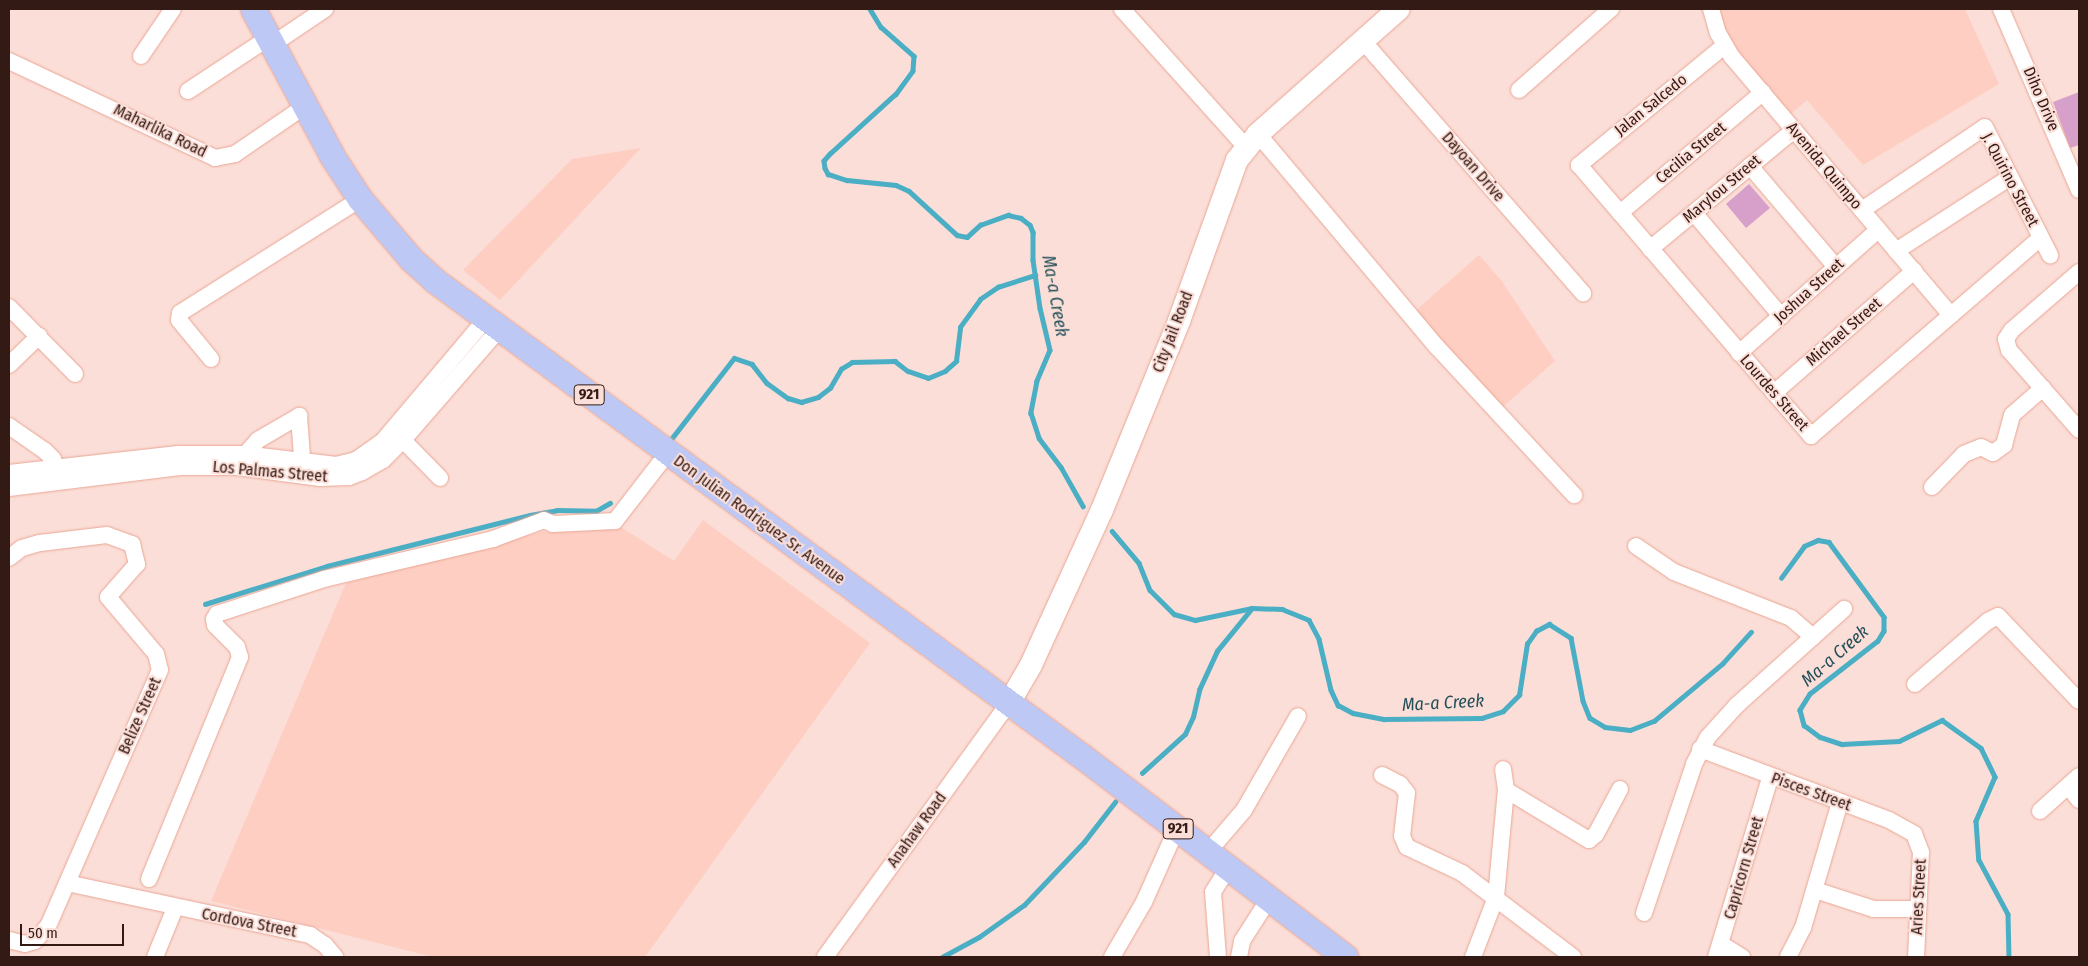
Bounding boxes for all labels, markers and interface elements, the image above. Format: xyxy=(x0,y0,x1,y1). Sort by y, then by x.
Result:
street label: Diho Drive xyxy=(2019,64,2063,134)
street label: Jalan Salcedo xyxy=(1611,70,1691,140)
street label: Maharlika Road xyxy=(110,100,210,162)
street label: Cecilia Street xyxy=(1652,118,1730,188)
street label: Avenida Quimpo xyxy=(1782,119,1866,213)
street label: Dayoan Drive xyxy=(1438,128,1508,206)
street label: J. Quirino Street xyxy=(1977,130,2043,230)
street label: Marylou Street xyxy=(1679,151,1765,227)
water label: Ma-a Creek xyxy=(1037,254,1073,338)
street label: Joshua Street xyxy=(1770,255,1848,327)
street label: City Jail Road xyxy=(1149,289,1197,375)
street label: Michael Street xyxy=(1802,294,1886,370)
street label: Lourdes Street xyxy=(1736,351,1812,435)
road number: 921 xyxy=(573,382,605,408)
street label: Don Julian Rodriguez Sr. Avenue xyxy=(670,451,848,589)
street label: Los Palmas Street xyxy=(212,457,328,487)
water label: Ma-a Creek xyxy=(1797,621,1873,691)
street label: Belize Street xyxy=(115,675,165,757)
water label: Ma-a Creek xyxy=(1401,690,1485,716)
street label: Pisces Street xyxy=(1768,769,1854,815)
street label: Anahaw Road xyxy=(883,789,951,871)
street label: Capricorn Street xyxy=(1720,814,1768,922)
road number: 921 xyxy=(1162,816,1194,842)
street label: Aries Street xyxy=(1907,859,1931,935)
street label: Cordova Street xyxy=(200,904,298,942)
scale bar xyxy=(22,914,126,946)
text: 50 m xyxy=(28,924,58,942)

